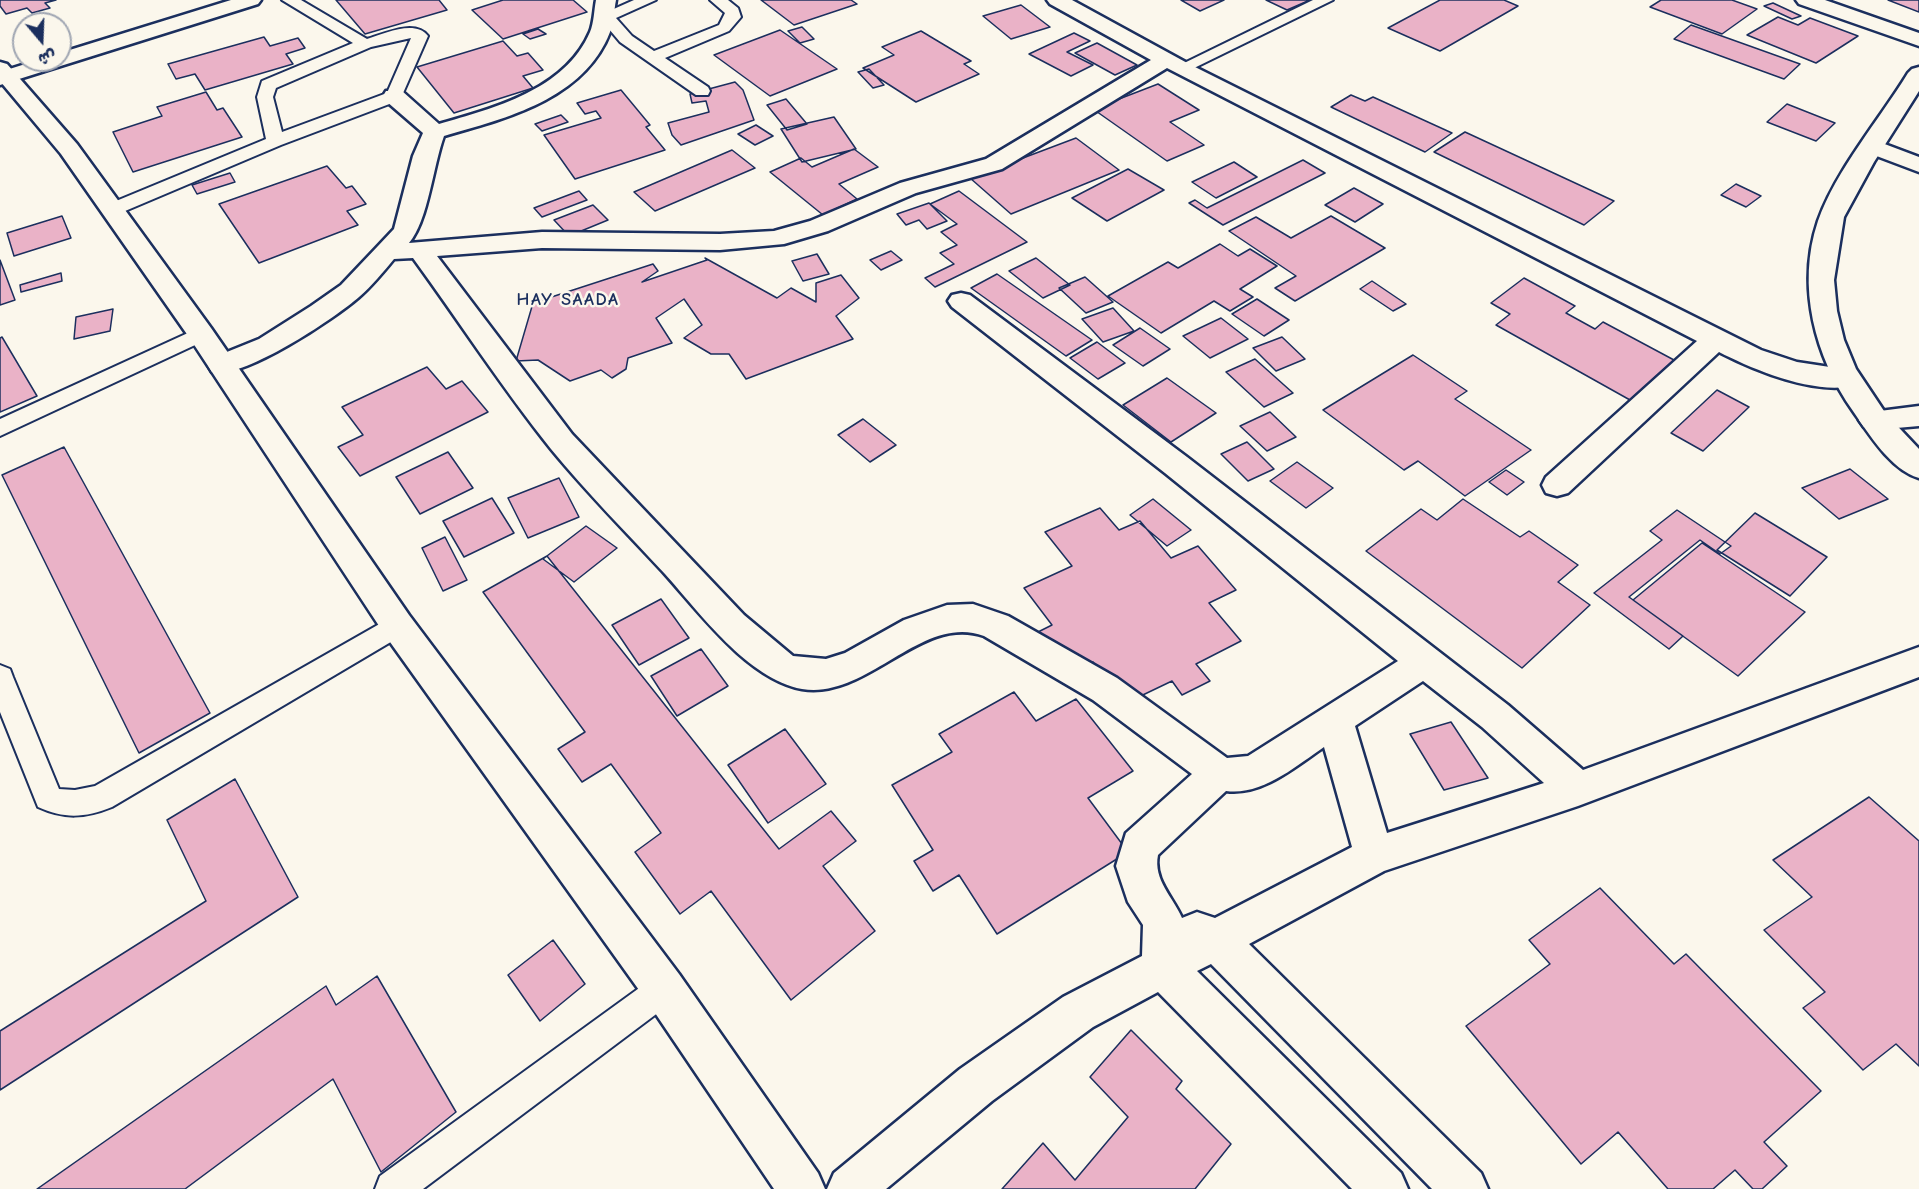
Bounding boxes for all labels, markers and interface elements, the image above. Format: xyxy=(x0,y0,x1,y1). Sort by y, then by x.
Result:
north arrow xyxy=(12,12,72,72)
text: ش xyxy=(36,46,58,69)
district label: HAY SAADA xyxy=(517,289,619,311)

